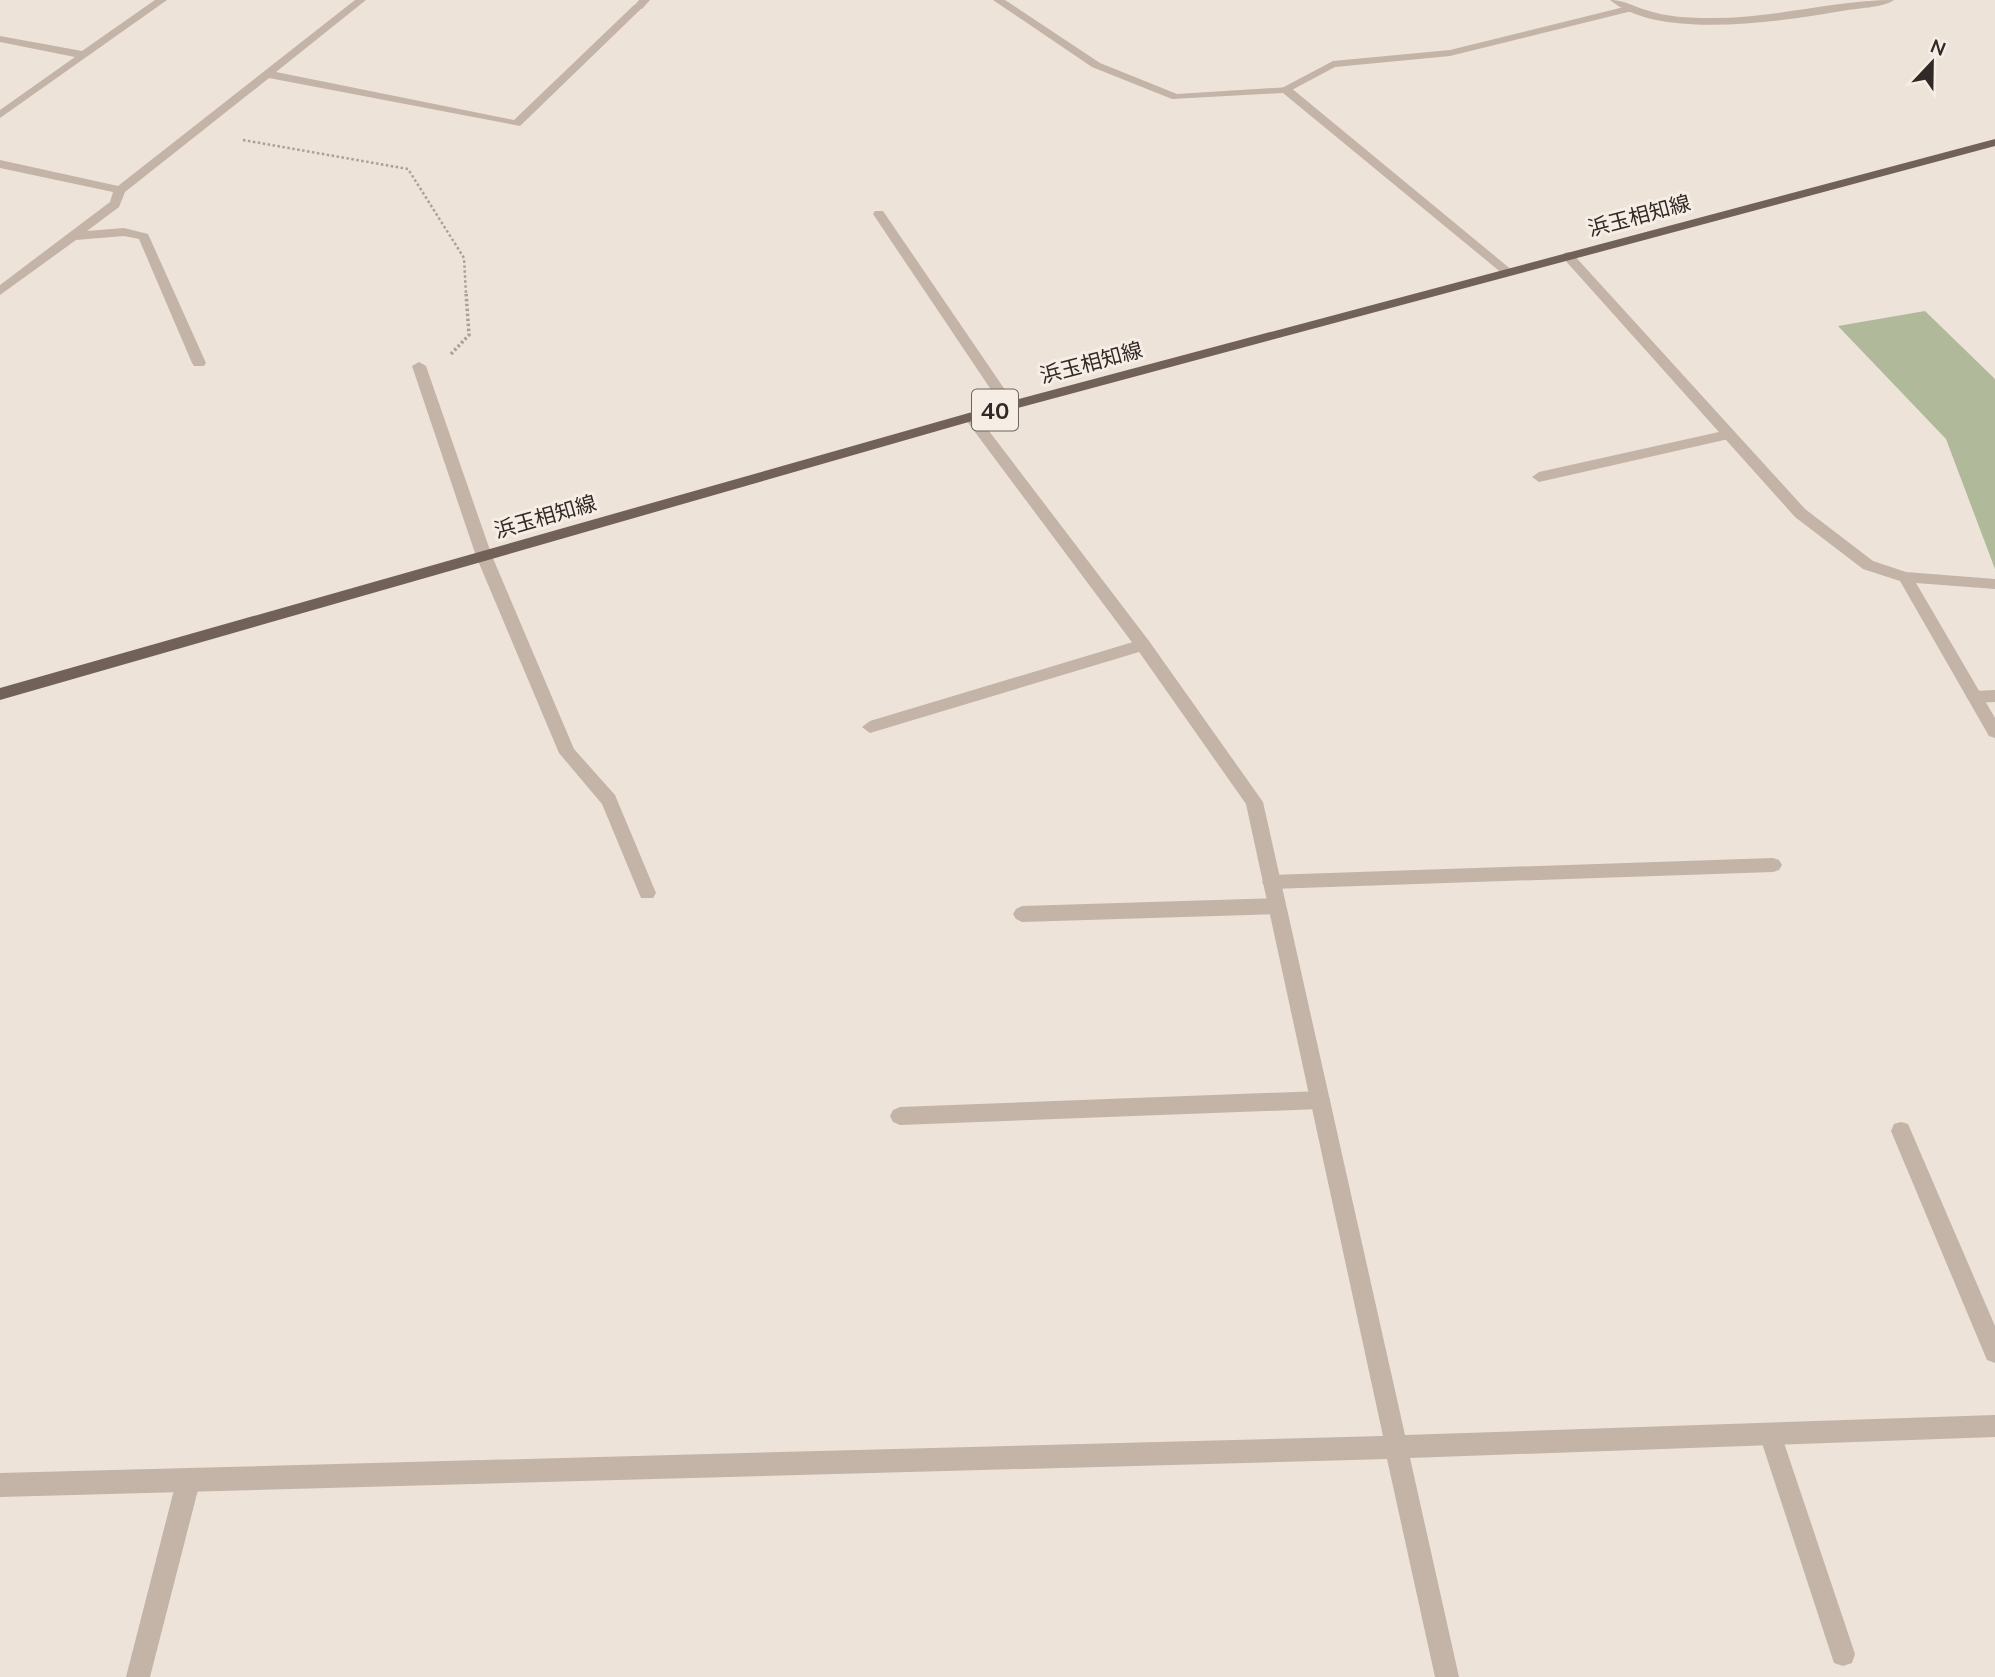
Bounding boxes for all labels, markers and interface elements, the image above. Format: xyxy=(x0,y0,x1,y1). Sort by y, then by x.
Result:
north arrow xyxy=(1897,28,1967,98)
text: N xyxy=(1927,33,1950,61)
street label: 浜玉相知線 xyxy=(1585,189,1693,241)
street label: 浜玉相知線 xyxy=(1037,336,1145,388)
road number: 40 xyxy=(972,390,1018,430)
street label: 浜玉相知線 xyxy=(491,489,599,543)

